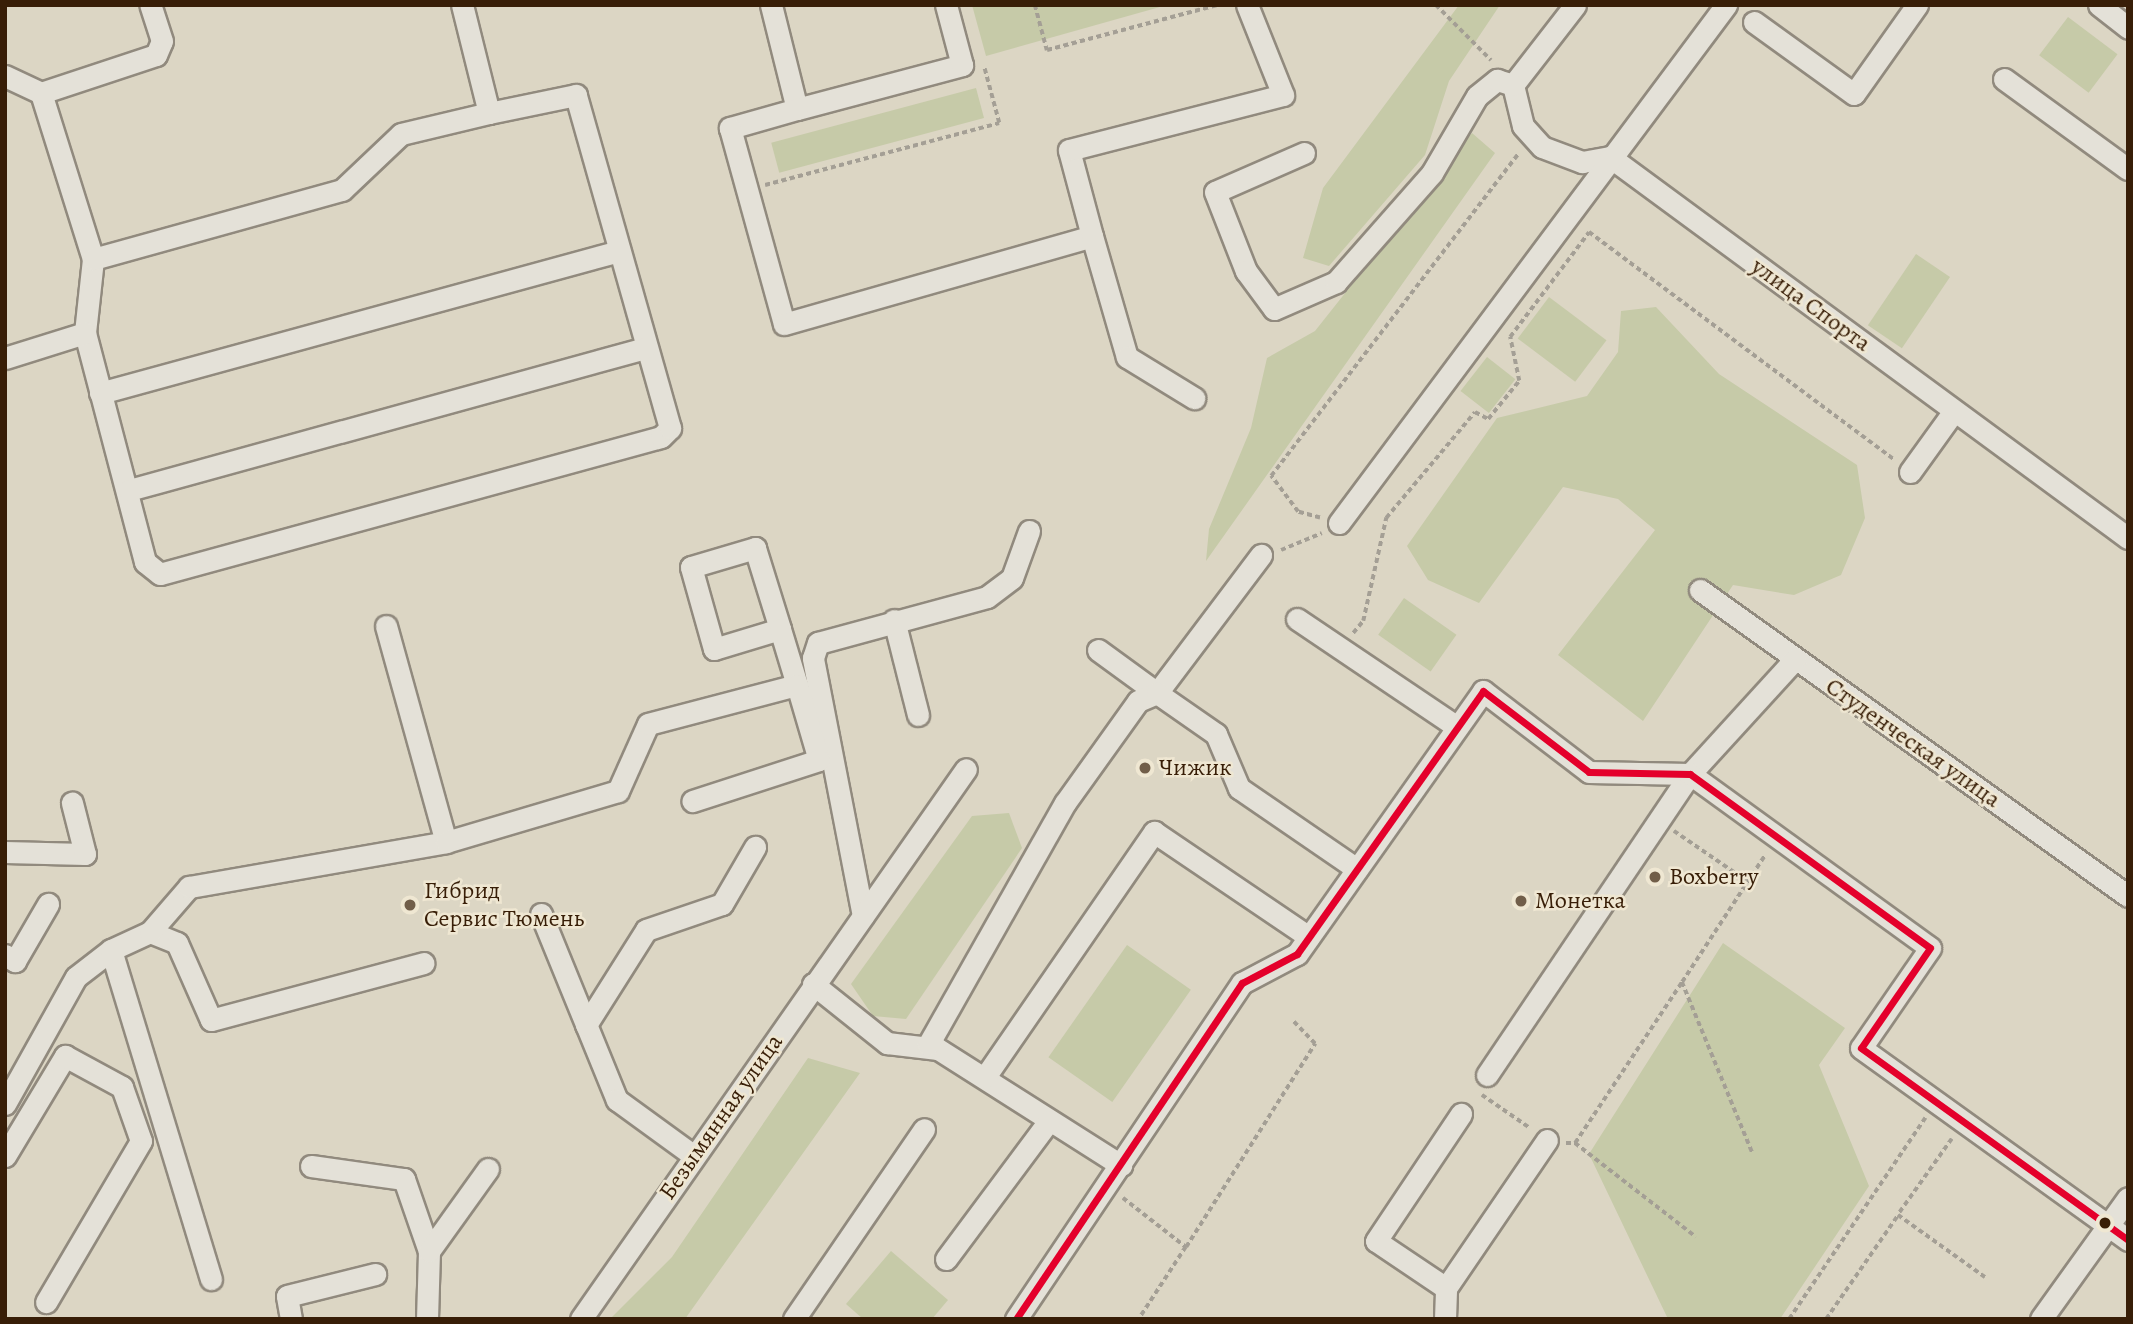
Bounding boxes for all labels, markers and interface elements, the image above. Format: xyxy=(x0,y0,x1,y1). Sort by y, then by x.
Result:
street label: улица Спорта xyxy=(1746,252,1876,358)
street label: Студенческая улица xyxy=(1820,672,2006,814)
place label: Чижик xyxy=(1159,754,1232,782)
marker: Чижик xyxy=(1137,760,1153,776)
place label: Boxberry xyxy=(1669,863,1758,891)
marker: Boxberry xyxy=(1647,869,1663,885)
place label: Гибрид Сервис Тюмень xyxy=(424,877,584,933)
place label: Монетка xyxy=(1535,887,1626,915)
marker: Монетка xyxy=(1513,893,1529,909)
marker: Гибрид Сервис Тюмень xyxy=(402,897,418,913)
street label: Безымянная улица xyxy=(653,1029,789,1205)
unlabelled marker xyxy=(2098,1216,2112,1230)

